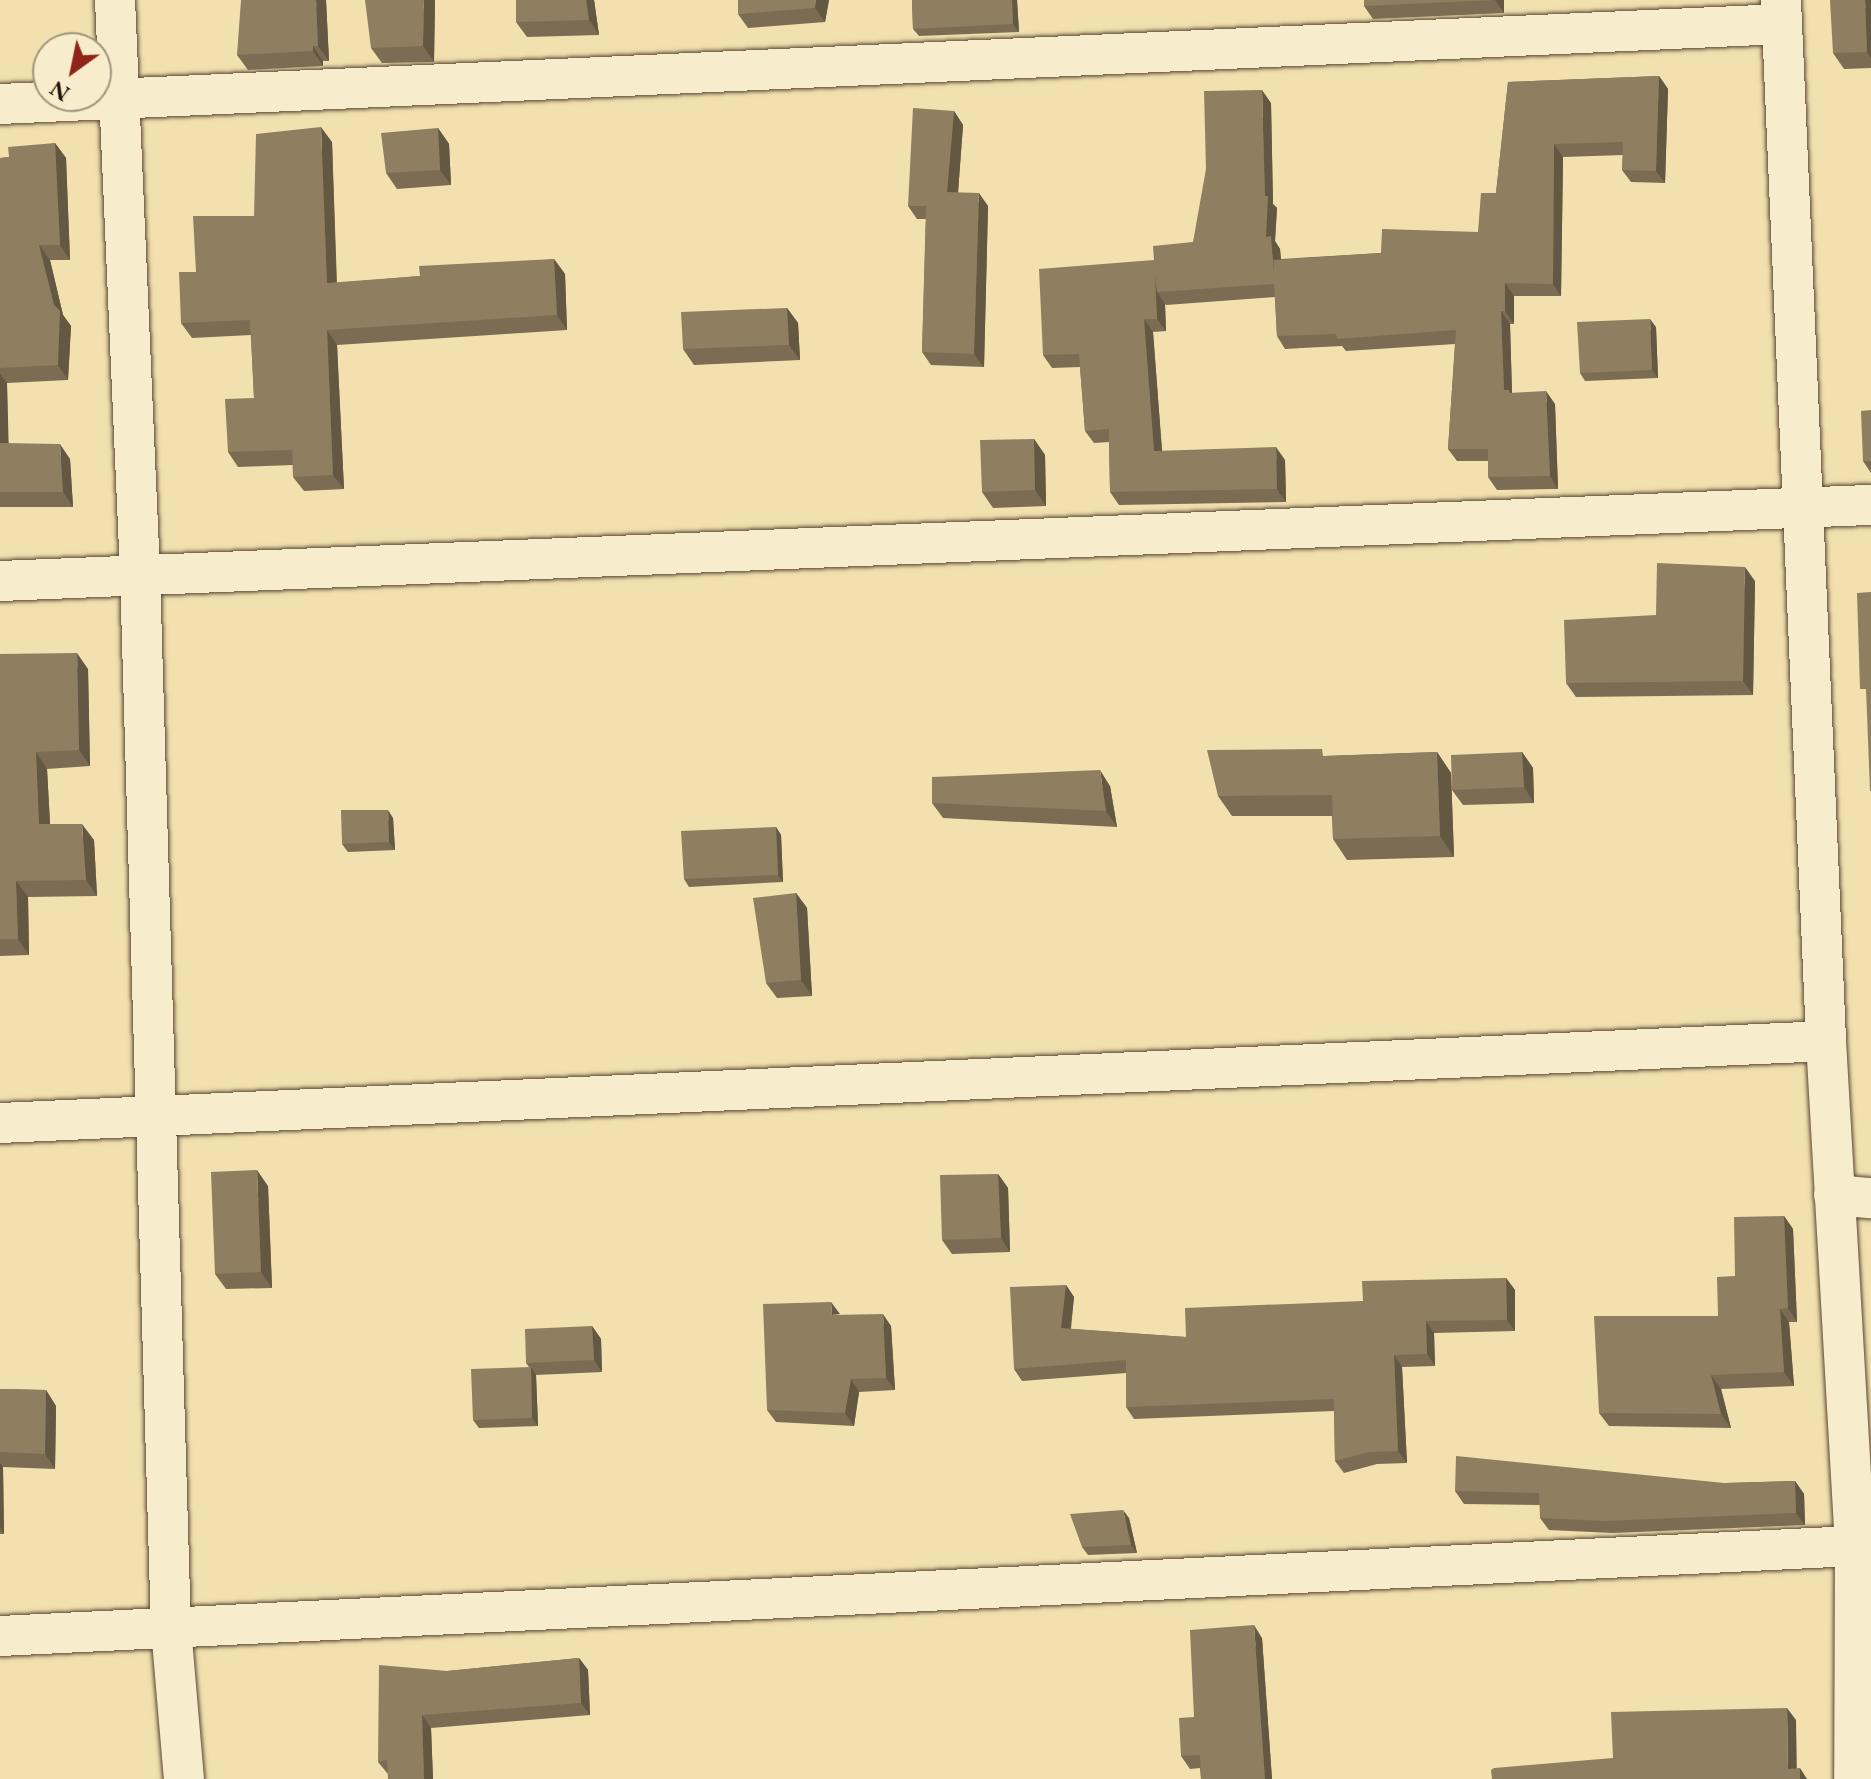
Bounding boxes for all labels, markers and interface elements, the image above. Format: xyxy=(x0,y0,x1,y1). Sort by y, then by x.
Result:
north arrow xyxy=(32,32,112,112)
text: N xyxy=(44,74,75,108)

